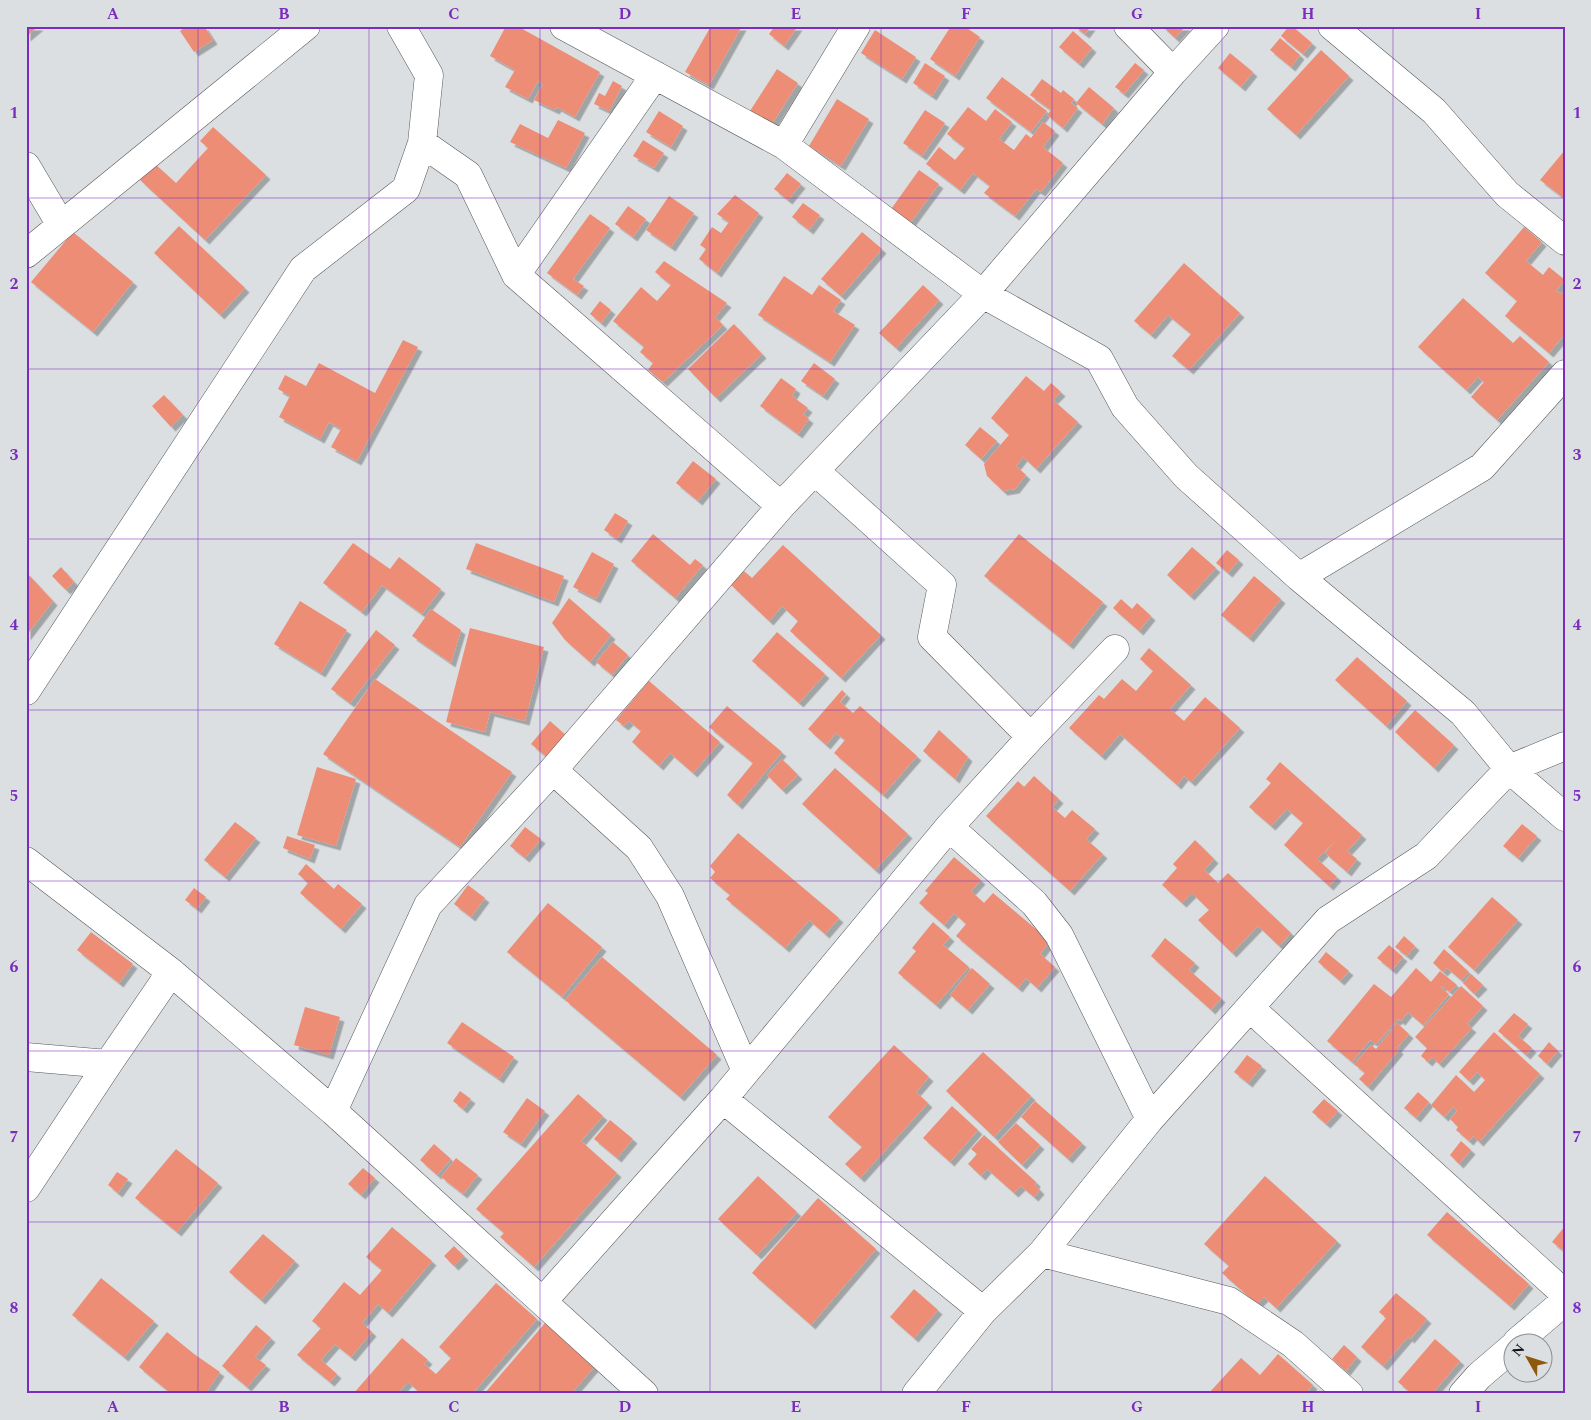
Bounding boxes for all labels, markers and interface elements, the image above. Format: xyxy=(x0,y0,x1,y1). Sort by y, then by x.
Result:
text: A xyxy=(107,2,120,26)
text: B xyxy=(278,2,290,26)
text: C xyxy=(448,2,460,26)
text: D xyxy=(619,2,632,26)
text: E xyxy=(791,2,801,26)
text: F xyxy=(961,2,971,26)
text: G xyxy=(1131,2,1143,26)
text: H xyxy=(1301,2,1315,26)
text: I xyxy=(1475,2,1481,26)
text: 1 xyxy=(10,101,18,125)
text: 1 xyxy=(1573,101,1581,125)
text: 2 xyxy=(10,272,19,296)
text: 2 xyxy=(1573,272,1582,296)
text: 3 xyxy=(10,443,19,467)
text: 3 xyxy=(1573,443,1582,467)
text: 4 xyxy=(10,613,19,637)
text: 4 xyxy=(1573,613,1582,637)
text: 5 xyxy=(10,784,18,808)
text: 5 xyxy=(1573,784,1581,808)
text: 6 xyxy=(10,955,19,979)
text: 6 xyxy=(1573,955,1582,979)
text: 7 xyxy=(10,1125,19,1149)
text: 7 xyxy=(1573,1125,1582,1149)
text: 8 xyxy=(10,1296,19,1320)
text: 8 xyxy=(1573,1296,1582,1320)
north arrow xyxy=(1504,1332,1554,1382)
text: N xyxy=(1507,1339,1530,1361)
text: A xyxy=(107,1395,120,1419)
text: B xyxy=(278,1395,290,1419)
text: C xyxy=(448,1395,460,1419)
text: D xyxy=(619,1395,632,1419)
text: E xyxy=(791,1395,801,1419)
text: F xyxy=(961,1395,971,1419)
text: G xyxy=(1131,1395,1143,1419)
text: H xyxy=(1301,1395,1315,1419)
text: I xyxy=(1475,1395,1481,1419)

